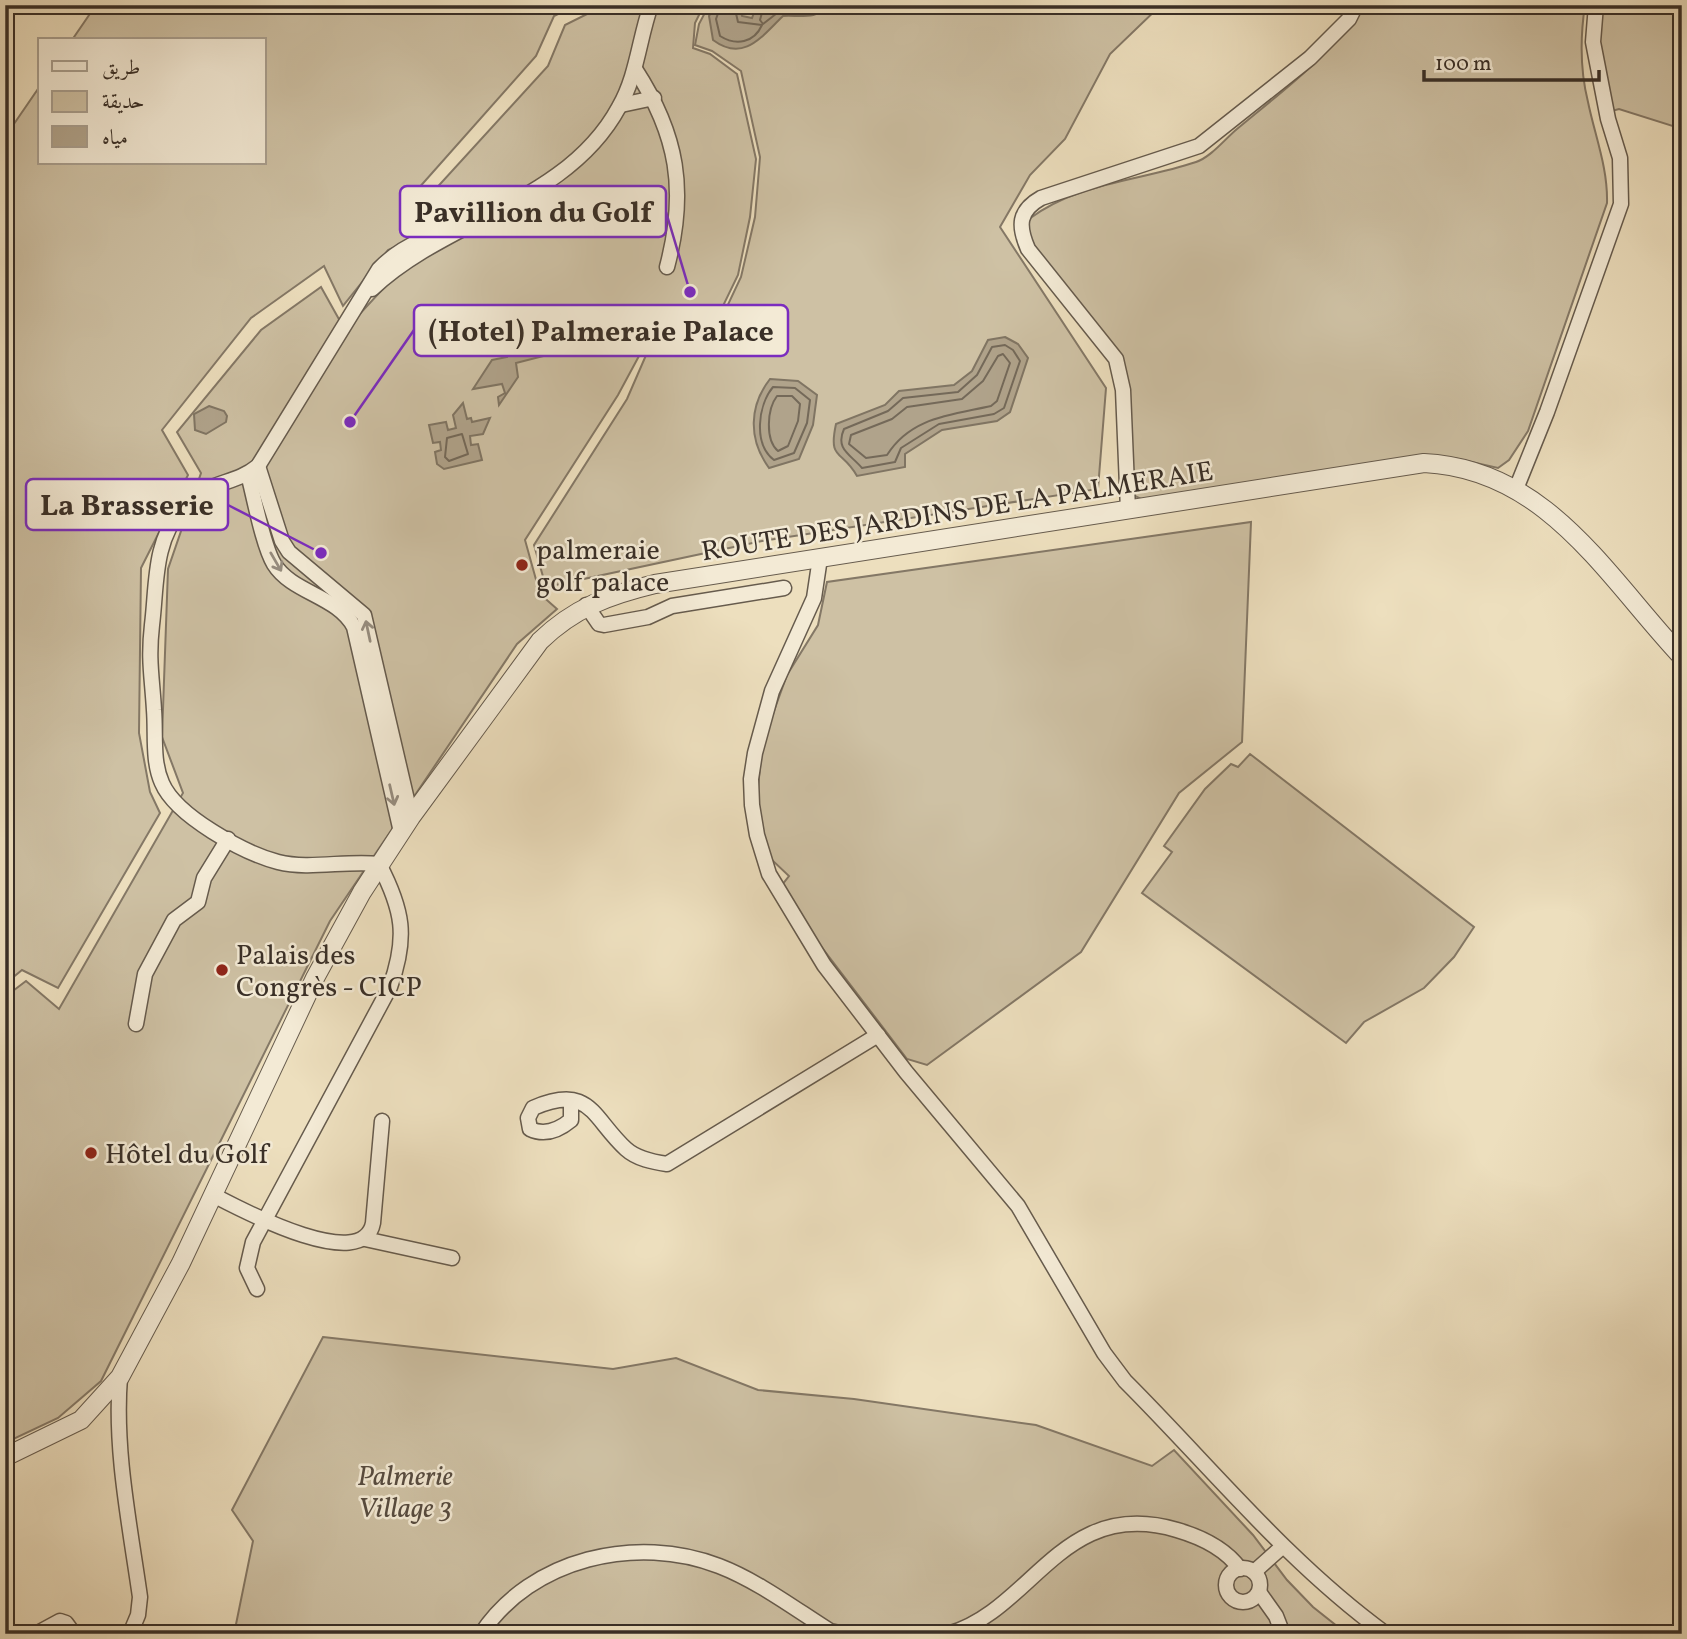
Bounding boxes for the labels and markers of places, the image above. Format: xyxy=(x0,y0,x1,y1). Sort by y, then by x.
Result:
callout: Pavillion du Golf xyxy=(400,186,666,237)
callout: (Hotel) Palmeraie Palace xyxy=(414,305,788,356)
callout: La Brasserie xyxy=(26,479,228,530)
place label: palmeraie golf palace xyxy=(536,532,669,603)
marker: palmeraie golf palace xyxy=(514,557,530,573)
place label: Palais des Congrès - CICP xyxy=(236,937,422,1008)
marker: Palais des Congrès - CICP xyxy=(214,962,230,978)
place label: Hôtel du Golf xyxy=(105,1136,270,1175)
marker: Hôtel du Golf xyxy=(83,1145,99,1161)

